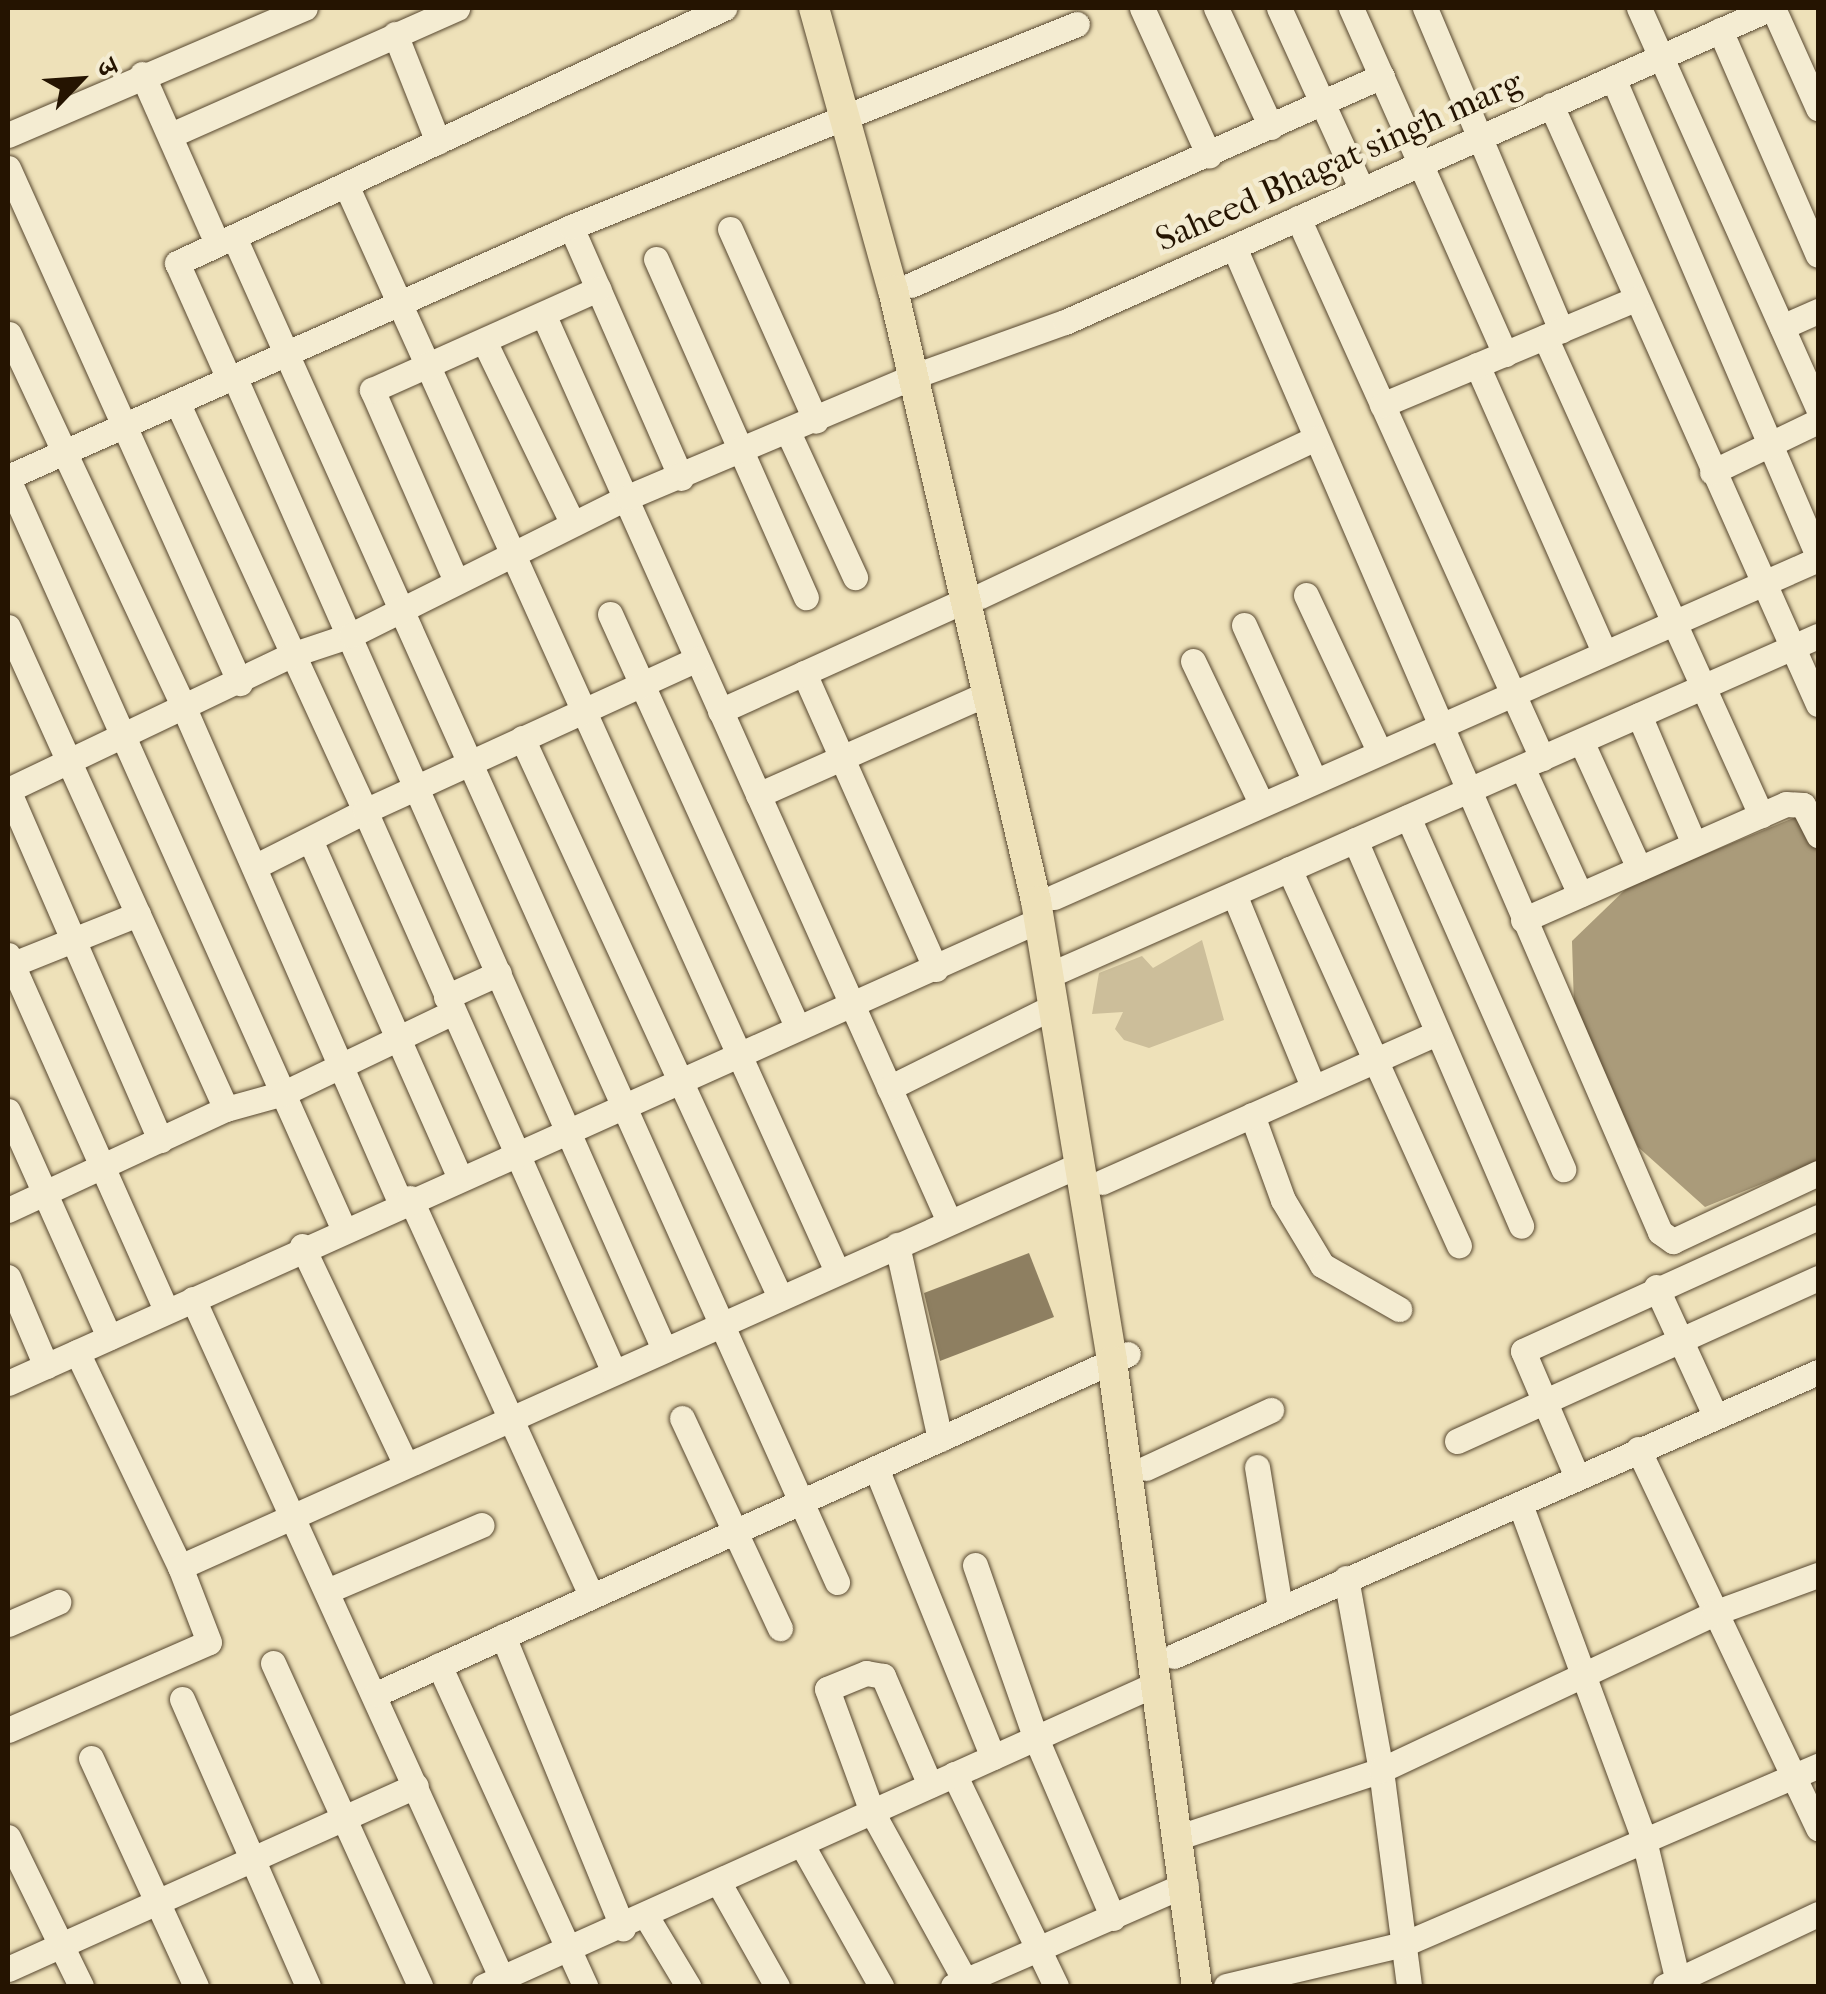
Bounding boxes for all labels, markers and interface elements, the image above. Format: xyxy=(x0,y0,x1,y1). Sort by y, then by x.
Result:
north arrow xyxy=(30,30,130,130)
text: उ xyxy=(90,54,126,81)
street label: Saheed Bhagat singh marg xyxy=(1149,61,1529,261)

